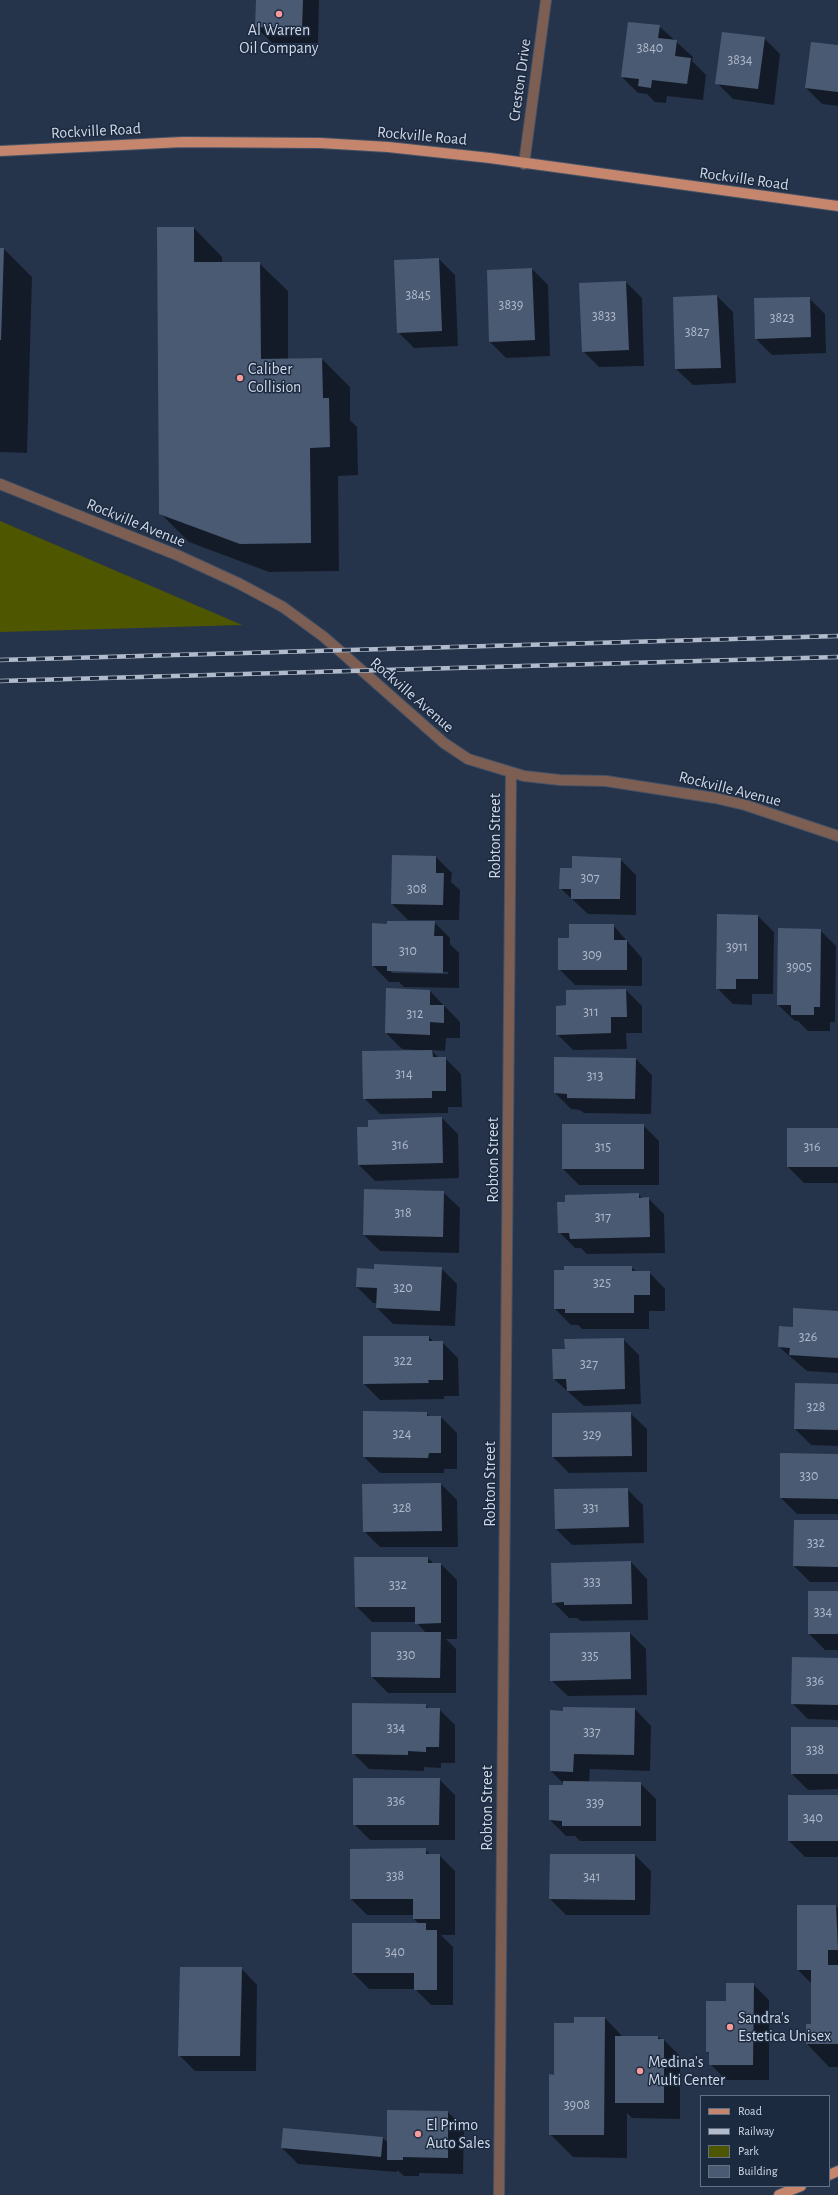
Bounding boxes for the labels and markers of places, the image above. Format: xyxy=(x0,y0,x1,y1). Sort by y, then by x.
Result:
marker: Al Warren Oil Company xyxy=(274,9,284,19)
place label: Al Warren Oil Company xyxy=(239,20,319,58)
place label: Caliber Collision xyxy=(248,359,301,397)
marker: Caliber Collision xyxy=(235,373,245,383)
place label: Sandra's Estetica Unisex xyxy=(738,2008,831,2046)
marker: Sandra's Estetica Unisex xyxy=(725,2022,735,2032)
place label: Medina’s Multi Center xyxy=(648,2052,725,2090)
marker: Medina’s Multi Center xyxy=(635,2066,645,2076)
place label: El Primo Auto Sales xyxy=(426,2115,490,2153)
marker: El Primo Auto Sales xyxy=(413,2129,423,2139)

